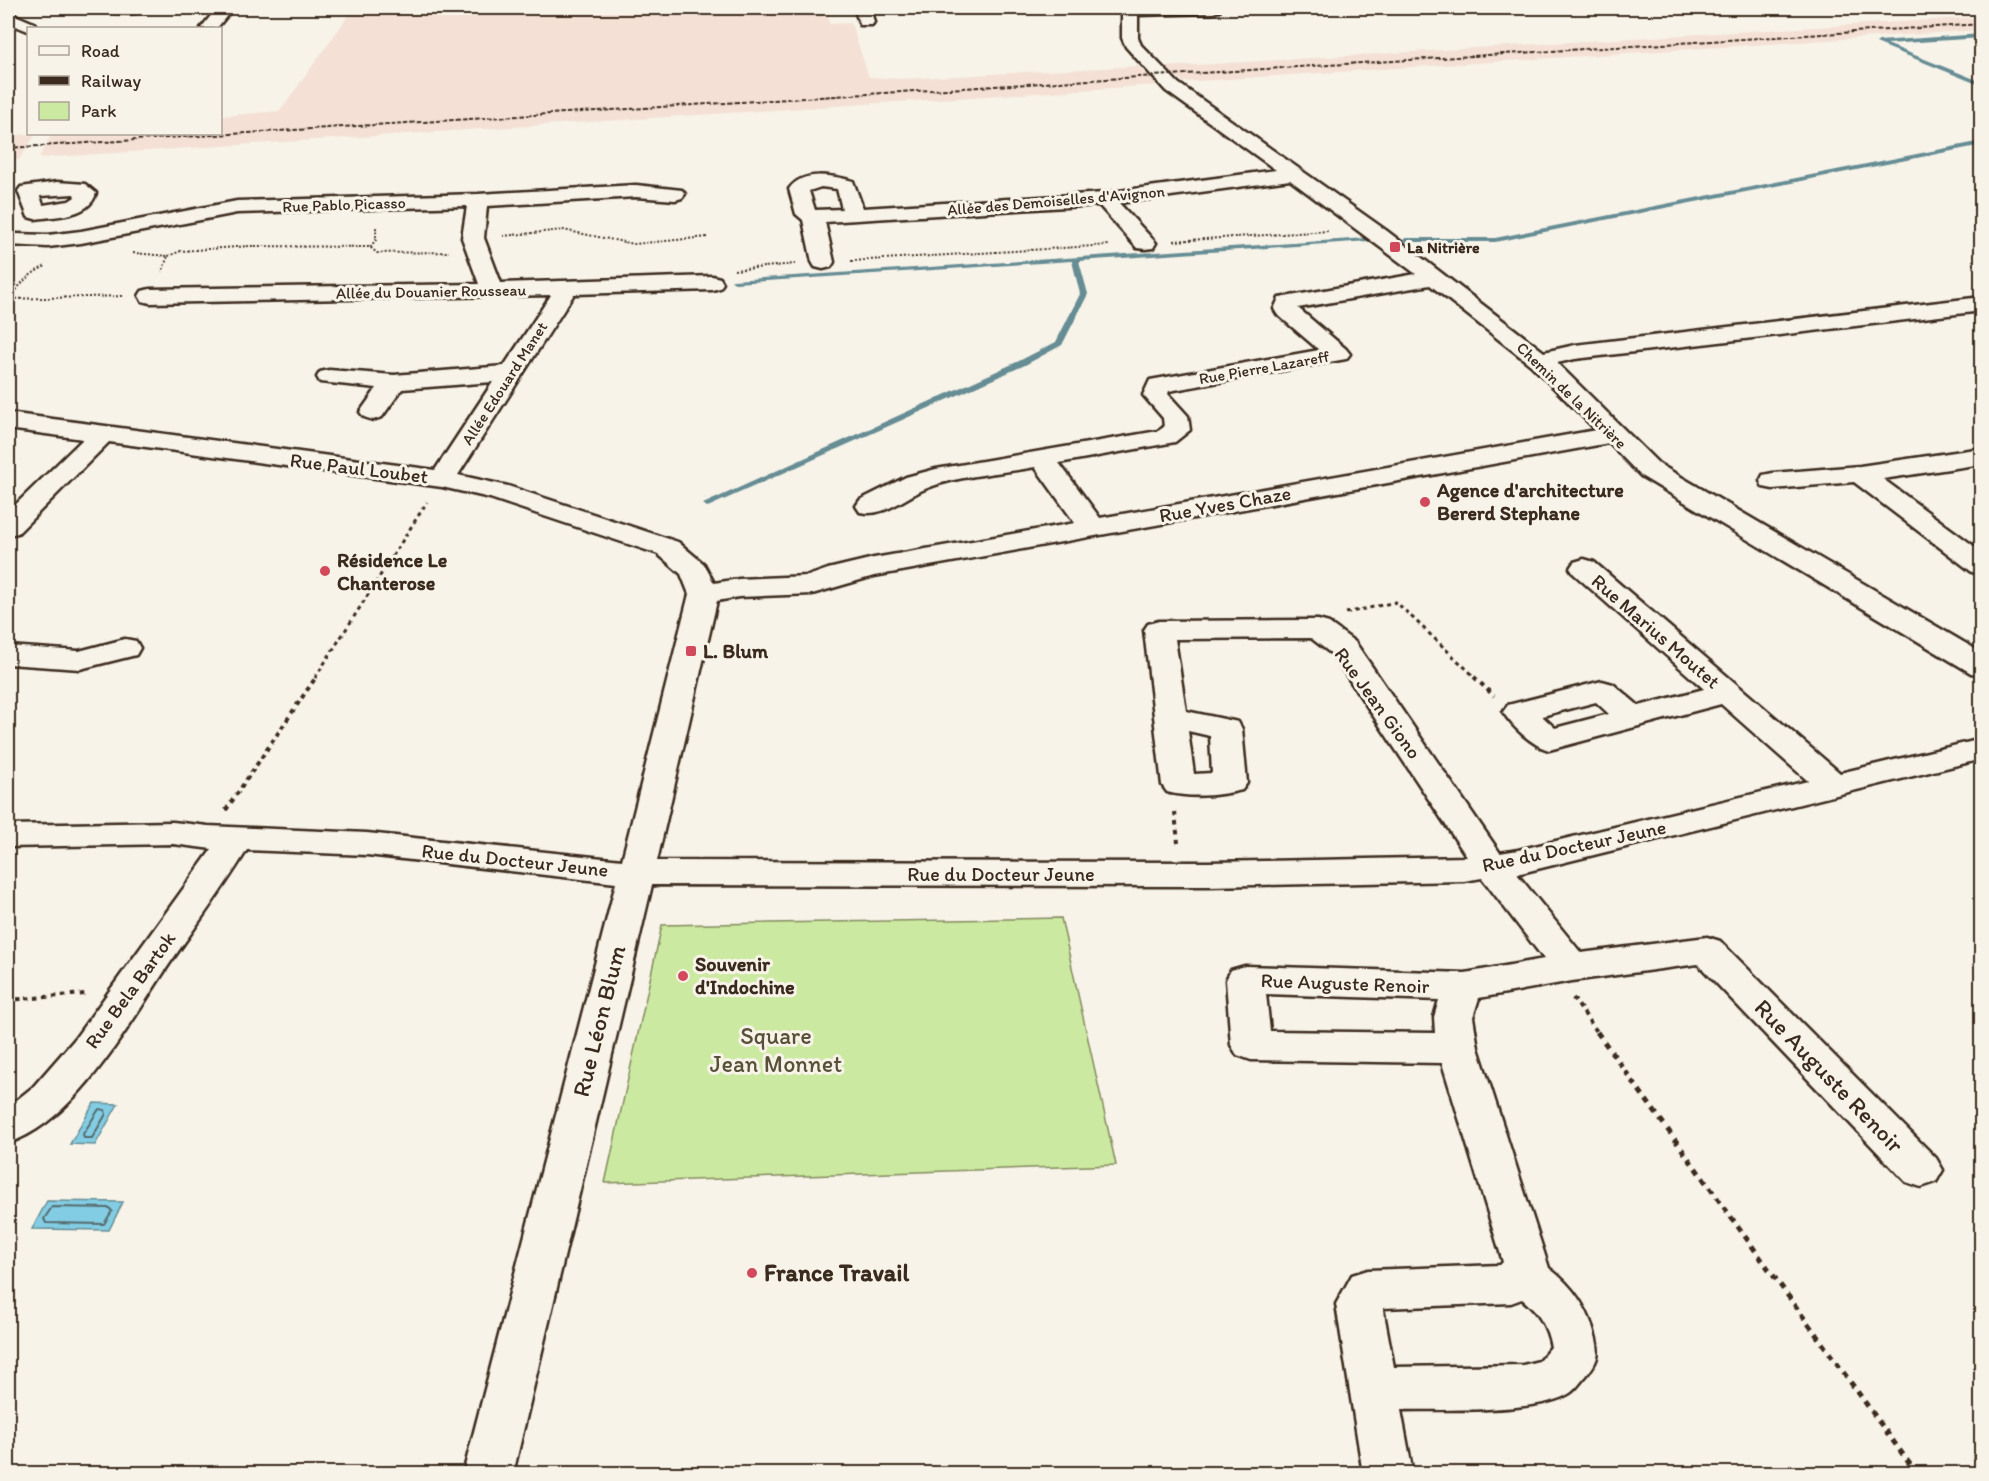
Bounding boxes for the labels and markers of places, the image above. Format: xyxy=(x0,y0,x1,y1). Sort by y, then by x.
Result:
place label: La Nitrière xyxy=(1407,238,1480,257)
marker: La Nitrière xyxy=(1388,240,1402,254)
place label: Agence d'architecture Bererd Stephane xyxy=(1436,478,1624,526)
marker: Agence d'architecture Bererd Stephane xyxy=(1418,495,1432,509)
place label: Résidence Le Chanterose xyxy=(337,548,448,595)
marker: Résidence Le Chanterose xyxy=(318,564,332,578)
place label: L. Blum xyxy=(703,639,769,663)
marker: L. Blum xyxy=(684,644,698,658)
place label: Souvenir d'Indochine xyxy=(695,952,795,999)
marker: Souvenir d'Indochine xyxy=(676,969,690,983)
place label: France Travail xyxy=(764,1258,909,1287)
marker: France Travail xyxy=(745,1266,759,1280)

